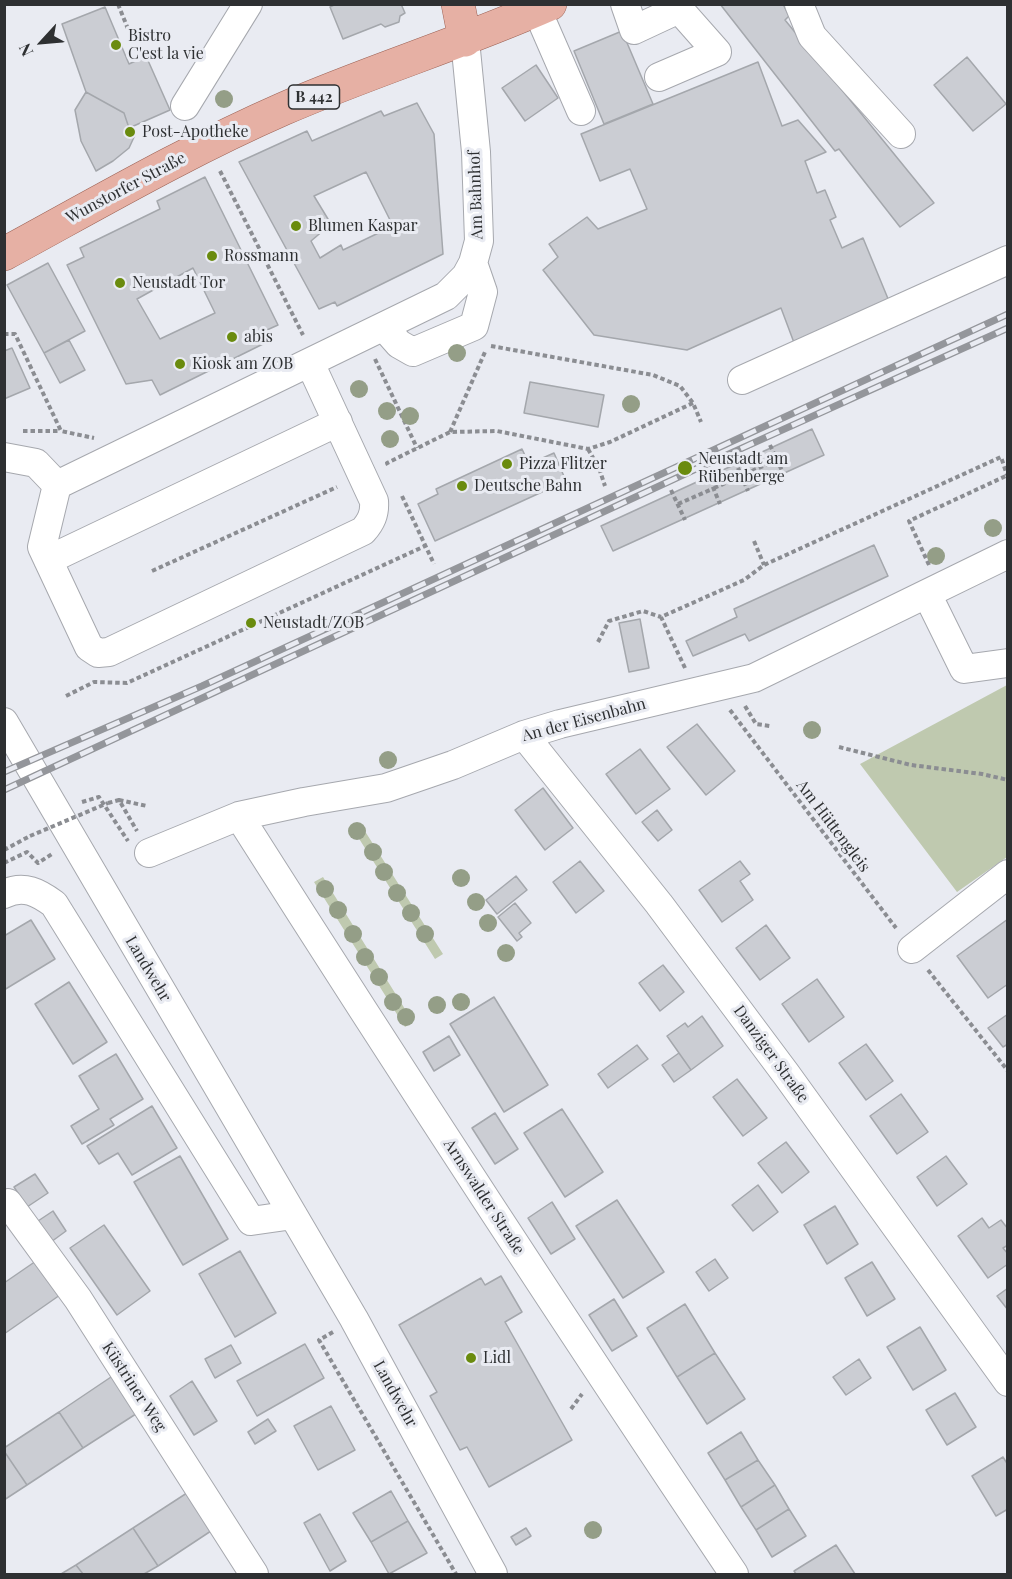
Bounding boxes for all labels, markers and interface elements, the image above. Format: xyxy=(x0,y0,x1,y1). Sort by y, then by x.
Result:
north arrow xyxy=(12,12,72,72)
place label: Bistro C'est la vie xyxy=(128,26,204,64)
marker: Bistro C'est la vie xyxy=(109,38,123,52)
text: N xyxy=(13,40,37,60)
road number: B 442 xyxy=(288,85,340,109)
place label: Post-Apotheke xyxy=(142,122,249,142)
marker: Post-Apotheke xyxy=(123,125,137,139)
street label: Wunstorfer Straße xyxy=(63,148,189,228)
street label: Am Bahnhof xyxy=(465,150,487,240)
place label: Blumen Kaspar xyxy=(308,216,418,236)
marker: Blumen Kaspar xyxy=(289,219,303,233)
place label: Rossmann xyxy=(224,246,299,266)
marker: Rossmann xyxy=(205,249,219,263)
place label: Neustadt Tor xyxy=(132,273,225,293)
marker: Neustadt Tor xyxy=(113,276,127,290)
place label: abis xyxy=(244,327,273,347)
marker: abis xyxy=(225,330,239,344)
place label: Kiosk am ZOB xyxy=(192,354,293,374)
marker: Kiosk am ZOB xyxy=(173,357,187,371)
place label: Neustadt am Rübenberge xyxy=(698,449,788,487)
place label: Pizza Flitzer xyxy=(519,454,607,474)
marker: Pizza Flitzer xyxy=(500,457,514,471)
marker: Neustadt am Rübenberge xyxy=(676,459,694,477)
place label: Deutsche Bahn xyxy=(474,476,582,496)
marker: Deutsche Bahn xyxy=(455,479,469,493)
place label: Neustadt/ZOB xyxy=(263,613,364,633)
marker: Neustadt/ZOB xyxy=(244,616,258,630)
street label: An der Eisenbahn xyxy=(520,694,648,746)
street label: Am Hüttengleis xyxy=(792,776,874,876)
street label: Landwehr xyxy=(121,933,175,1005)
street label: Danziger Straße xyxy=(729,1002,813,1106)
street label: Arnswalder Straße xyxy=(440,1136,528,1258)
street label: Küstriner Weg xyxy=(98,1339,170,1435)
place label: Lidl xyxy=(483,1348,511,1368)
marker: Lidl xyxy=(464,1351,478,1365)
street label: Landwehr xyxy=(369,1357,421,1431)

